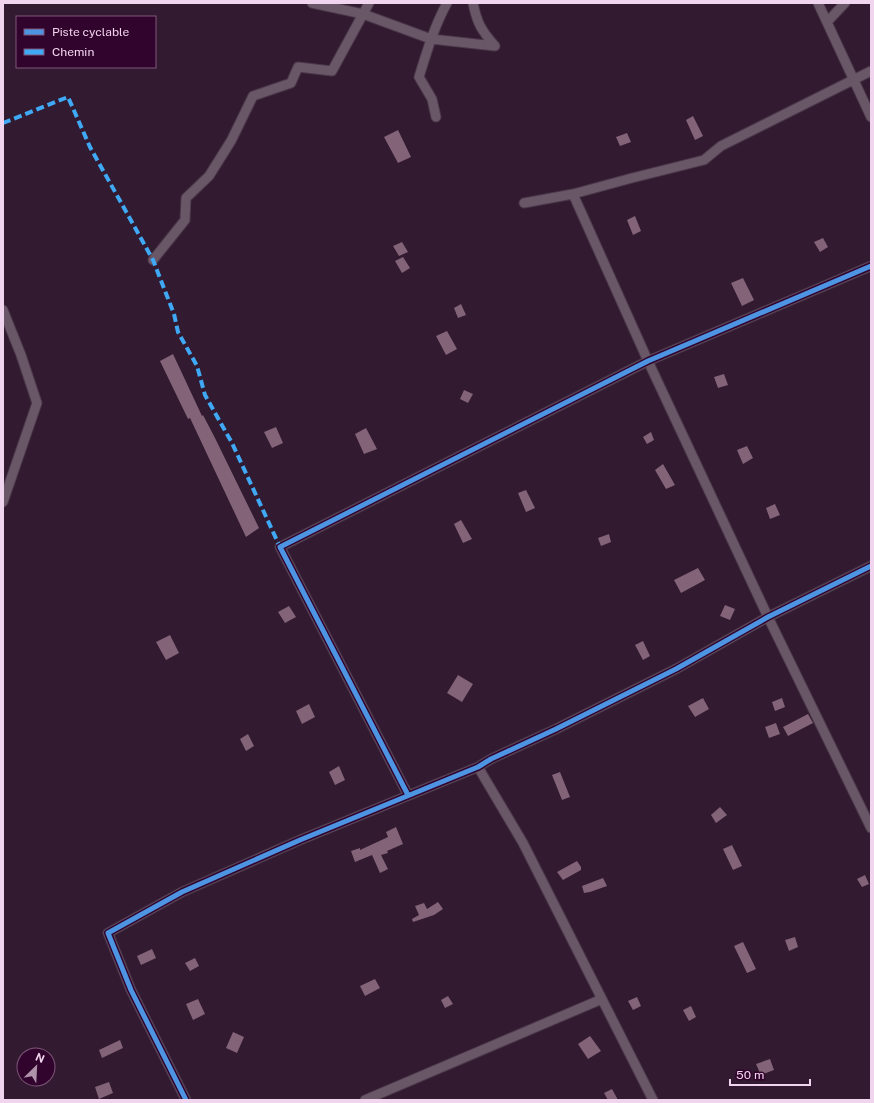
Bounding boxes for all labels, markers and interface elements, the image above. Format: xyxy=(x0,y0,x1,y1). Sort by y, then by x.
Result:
legend xyxy=(16,16,156,68)
text: Piste cyclable xyxy=(52,25,129,39)
text: Chemin xyxy=(52,45,94,59)
north arrow xyxy=(16,1047,56,1087)
text: N xyxy=(34,1051,46,1065)
scale bar xyxy=(730,1061,810,1087)
text: 50 m xyxy=(736,1068,764,1082)

